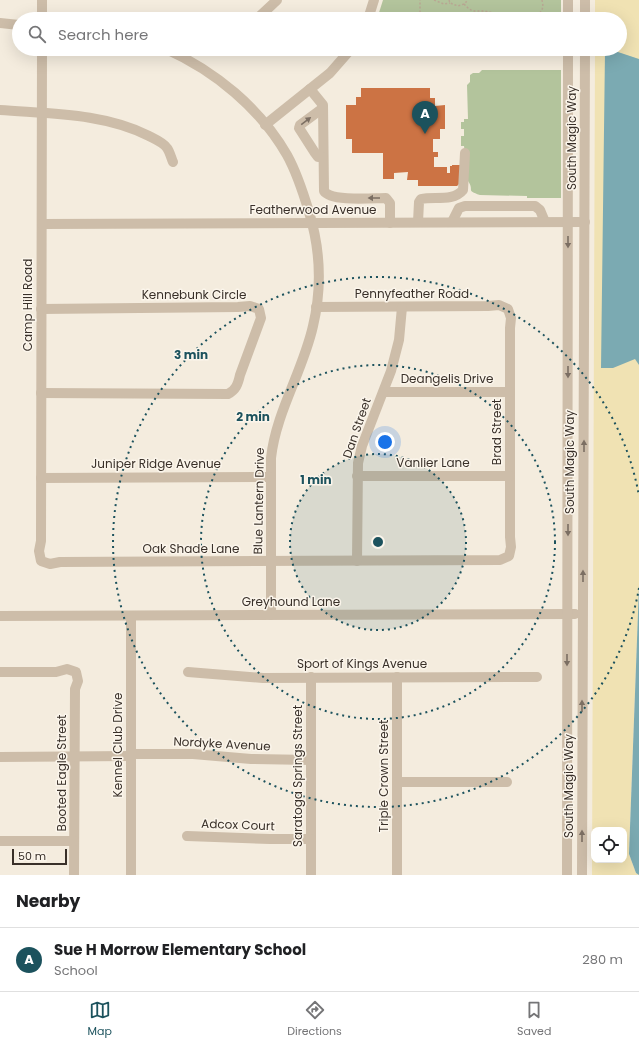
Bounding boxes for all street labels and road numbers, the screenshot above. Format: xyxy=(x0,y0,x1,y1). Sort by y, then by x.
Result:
street label: South Magic Way xyxy=(563,86,580,190)
street label: Featherwood Avenue xyxy=(249,201,377,218)
street label: Camp Hill Road xyxy=(19,259,36,351)
street label: Pennyfeather Road xyxy=(355,285,469,302)
street label: Kennebunk Circle xyxy=(142,286,246,303)
street label: Deangelis Drive xyxy=(401,370,493,387)
street label: Dan Street xyxy=(338,395,375,460)
street label: Brad Street xyxy=(488,399,505,465)
street label: South Magic Way xyxy=(561,410,578,514)
street label: Blue Lantern Drive xyxy=(249,447,268,555)
street label: Vanlier Lane xyxy=(396,454,470,471)
street label: Juniper Ridge Avenue xyxy=(91,455,221,472)
street label: Oak Shade Lane xyxy=(143,540,239,557)
street label: Greyhound Lane xyxy=(242,593,340,610)
street label: Sport of Kings Avenue xyxy=(297,655,427,672)
street label: Kennel Club Drive xyxy=(109,693,126,797)
street label: Saratoga Springs Street xyxy=(289,705,306,847)
street label: Booted Eagle Street xyxy=(53,715,70,831)
street label: Triple Crown Street xyxy=(375,720,392,832)
street label: Nordyke Avenue xyxy=(173,732,271,755)
street label: South Magic Way xyxy=(560,734,577,838)
street label: Adcox Court xyxy=(201,815,275,834)

